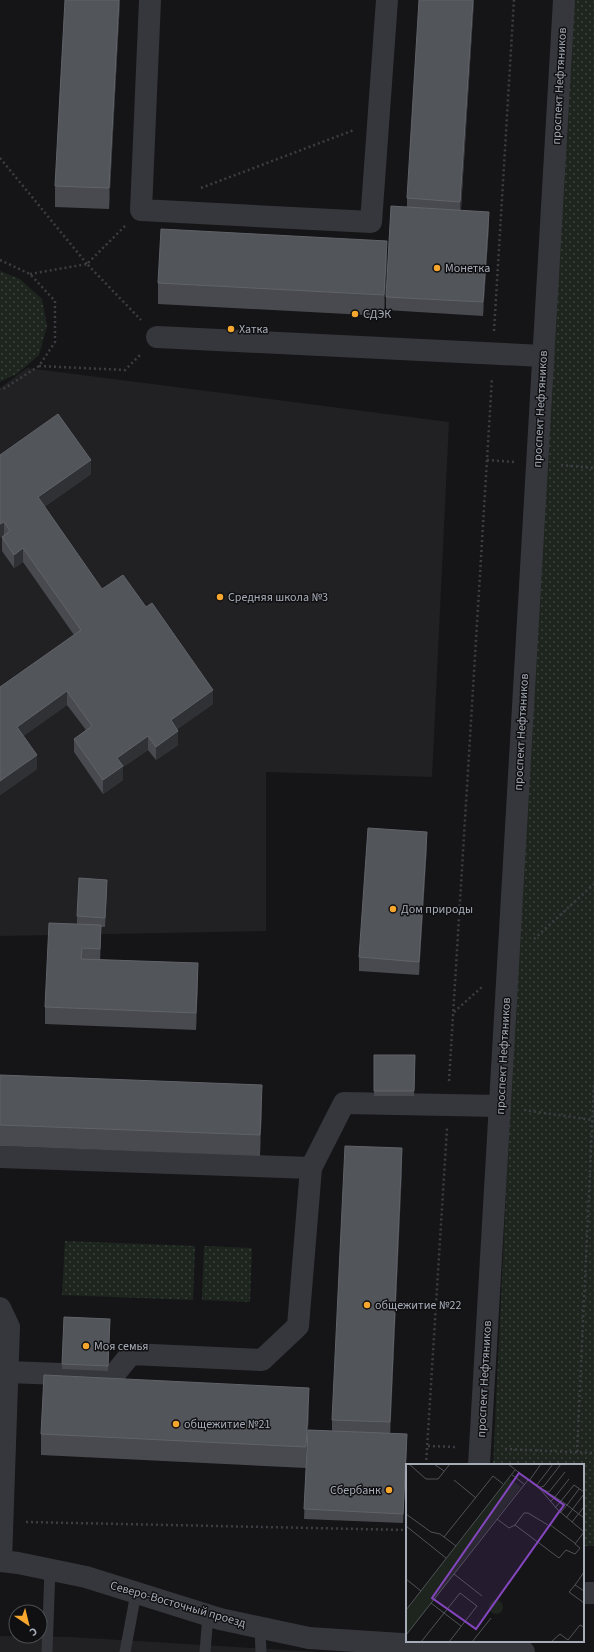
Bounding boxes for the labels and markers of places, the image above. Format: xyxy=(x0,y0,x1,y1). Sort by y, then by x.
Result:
place label: Монетка xyxy=(445,260,490,277)
marker: Монетка xyxy=(432,263,442,273)
place label: СДЭК xyxy=(363,306,391,323)
marker: СДЭК xyxy=(350,309,360,319)
place label: Хатка xyxy=(239,321,268,338)
marker: Хатка xyxy=(226,324,236,334)
place label: Средняя школа №3 xyxy=(228,589,328,606)
marker: Средняя школа №3 xyxy=(215,592,225,602)
place label: Дом природы xyxy=(401,901,473,918)
marker: Дом природы xyxy=(388,904,398,914)
place label: общежитие №22 xyxy=(375,1297,461,1314)
marker: общежитие №22 xyxy=(362,1300,372,1310)
place label: Моя семья xyxy=(94,1338,148,1355)
marker: Моя семья xyxy=(81,1341,91,1351)
place label: общежитие №21 xyxy=(184,1416,270,1433)
marker: общежитие №21 xyxy=(171,1419,181,1429)
place label: Сбербанк xyxy=(330,1482,381,1499)
marker: Сбербанк xyxy=(384,1485,394,1495)

